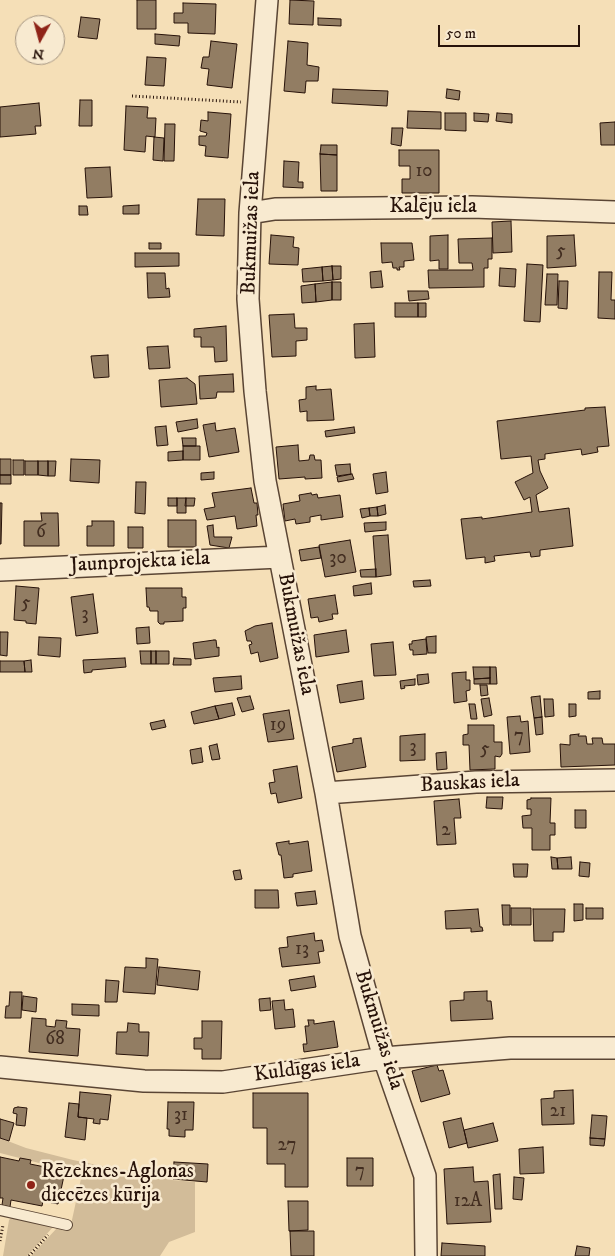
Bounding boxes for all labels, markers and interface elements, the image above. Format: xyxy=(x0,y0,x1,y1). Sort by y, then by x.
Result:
north arrow xyxy=(15,15,65,65)
scale bar xyxy=(440,15,582,47)
text: 50 m xyxy=(446,24,476,43)
text: N xyxy=(31,44,45,64)
house number: 10 xyxy=(415,161,433,183)
street label: Bukmuižas iela xyxy=(237,171,267,295)
street label: Kalēju iela xyxy=(389,195,477,221)
house number: 5 xyxy=(556,241,566,263)
house number: 6 xyxy=(36,522,46,544)
street label: Jaunprojekta iela xyxy=(69,547,211,579)
house number: 30 xyxy=(329,548,347,570)
street label: Bukmuižas iela xyxy=(271,571,319,697)
house number: 5 xyxy=(21,593,31,615)
house number: 3 xyxy=(81,604,89,626)
house number: 19 xyxy=(270,715,286,737)
house number: 7 xyxy=(514,726,524,748)
house number: 3 xyxy=(409,737,417,759)
house number: 5 xyxy=(480,739,490,761)
street label: Bauskas iela xyxy=(420,769,520,799)
house number: 2 xyxy=(441,820,451,842)
house number: 13 xyxy=(295,939,309,961)
street label: Bukmuižas iela xyxy=(348,967,408,1093)
house number: 68 xyxy=(45,1029,65,1051)
street label: Kuldīgas iela xyxy=(252,1049,362,1089)
house number: 21 xyxy=(550,1101,566,1123)
house number: 31 xyxy=(174,1105,188,1127)
house number: 27 xyxy=(278,1135,296,1157)
place label: Rēzeknes-Aglonas diecēzes kūrija xyxy=(41,1160,194,1210)
house number: 7 xyxy=(355,1161,365,1183)
marker: Rēzeknes-Aglonas diecēzes kūrija xyxy=(25,1179,37,1191)
house number: 12A xyxy=(454,1191,482,1213)

